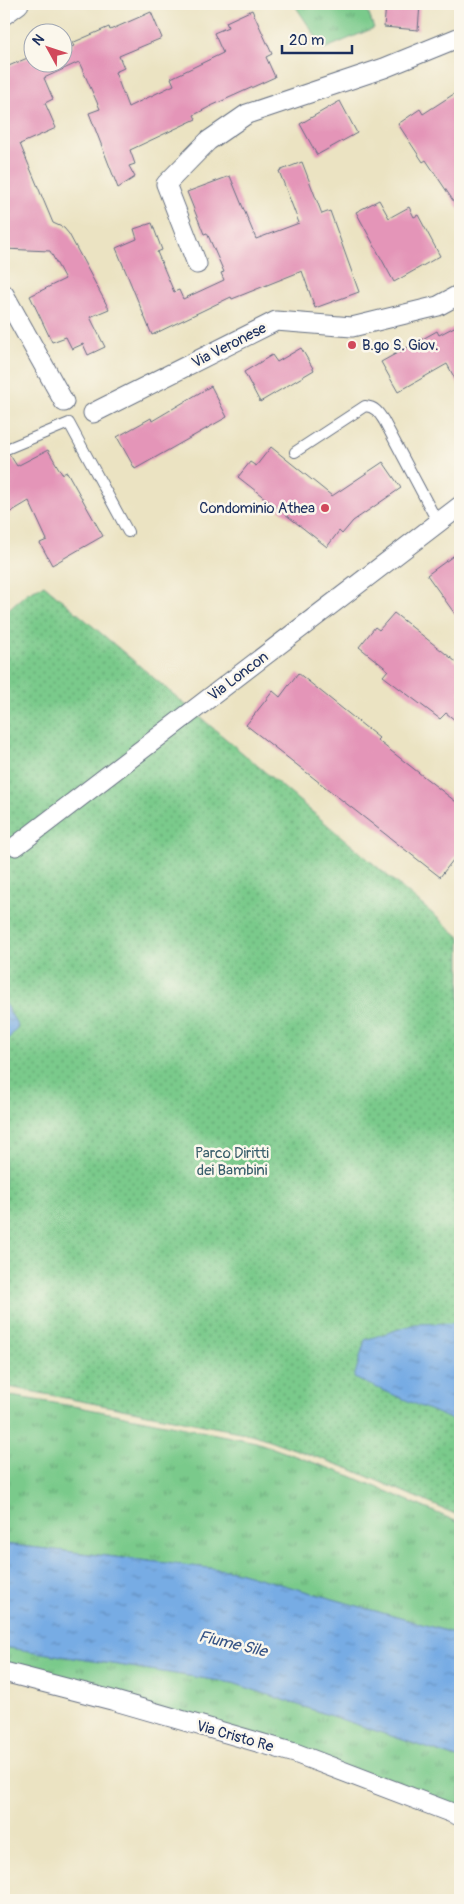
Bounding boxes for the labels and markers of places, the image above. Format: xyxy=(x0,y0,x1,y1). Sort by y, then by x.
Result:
place label: B.go S. Giov. xyxy=(362,336,439,355)
marker: B.go S. Giov. xyxy=(346,339,358,351)
place label: Condominio Athea xyxy=(199,499,315,518)
marker: Condominio Athea xyxy=(319,502,331,514)

